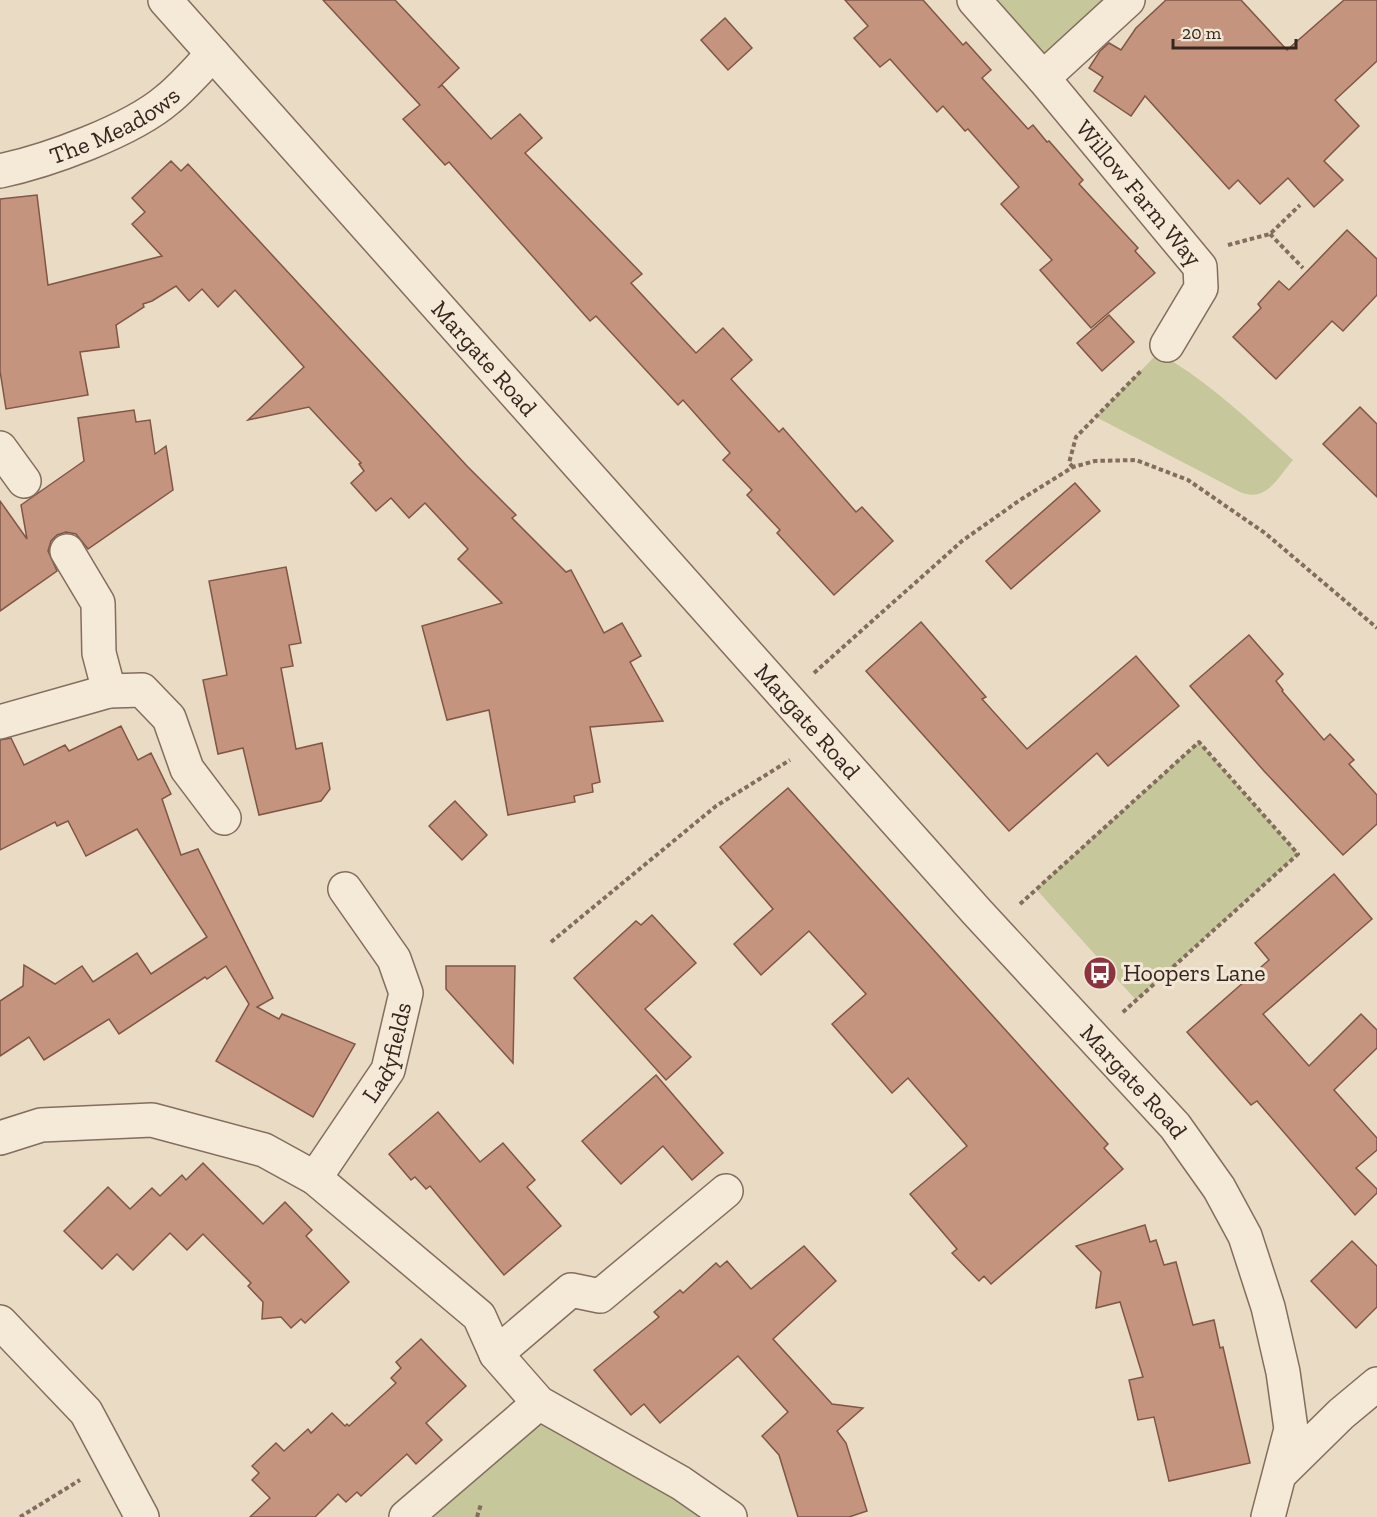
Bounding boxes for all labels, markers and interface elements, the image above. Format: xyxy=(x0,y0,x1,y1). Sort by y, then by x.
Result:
scale bar xyxy=(1173,12,1296,50)
text: 20 m xyxy=(1182,22,1222,44)
street label: The Meadows xyxy=(46,80,186,170)
street label: Willow Farm Way xyxy=(1070,114,1209,273)
street label: Margate Road xyxy=(426,295,543,422)
street label: Margate Road xyxy=(749,657,867,785)
bus stop icon: Hoopers Lane xyxy=(1082,955,1118,991)
place label: Hoopers Lane xyxy=(1123,958,1265,987)
street label: Ladyfields xyxy=(356,999,417,1108)
street label: Margate Road xyxy=(1074,1018,1194,1144)

